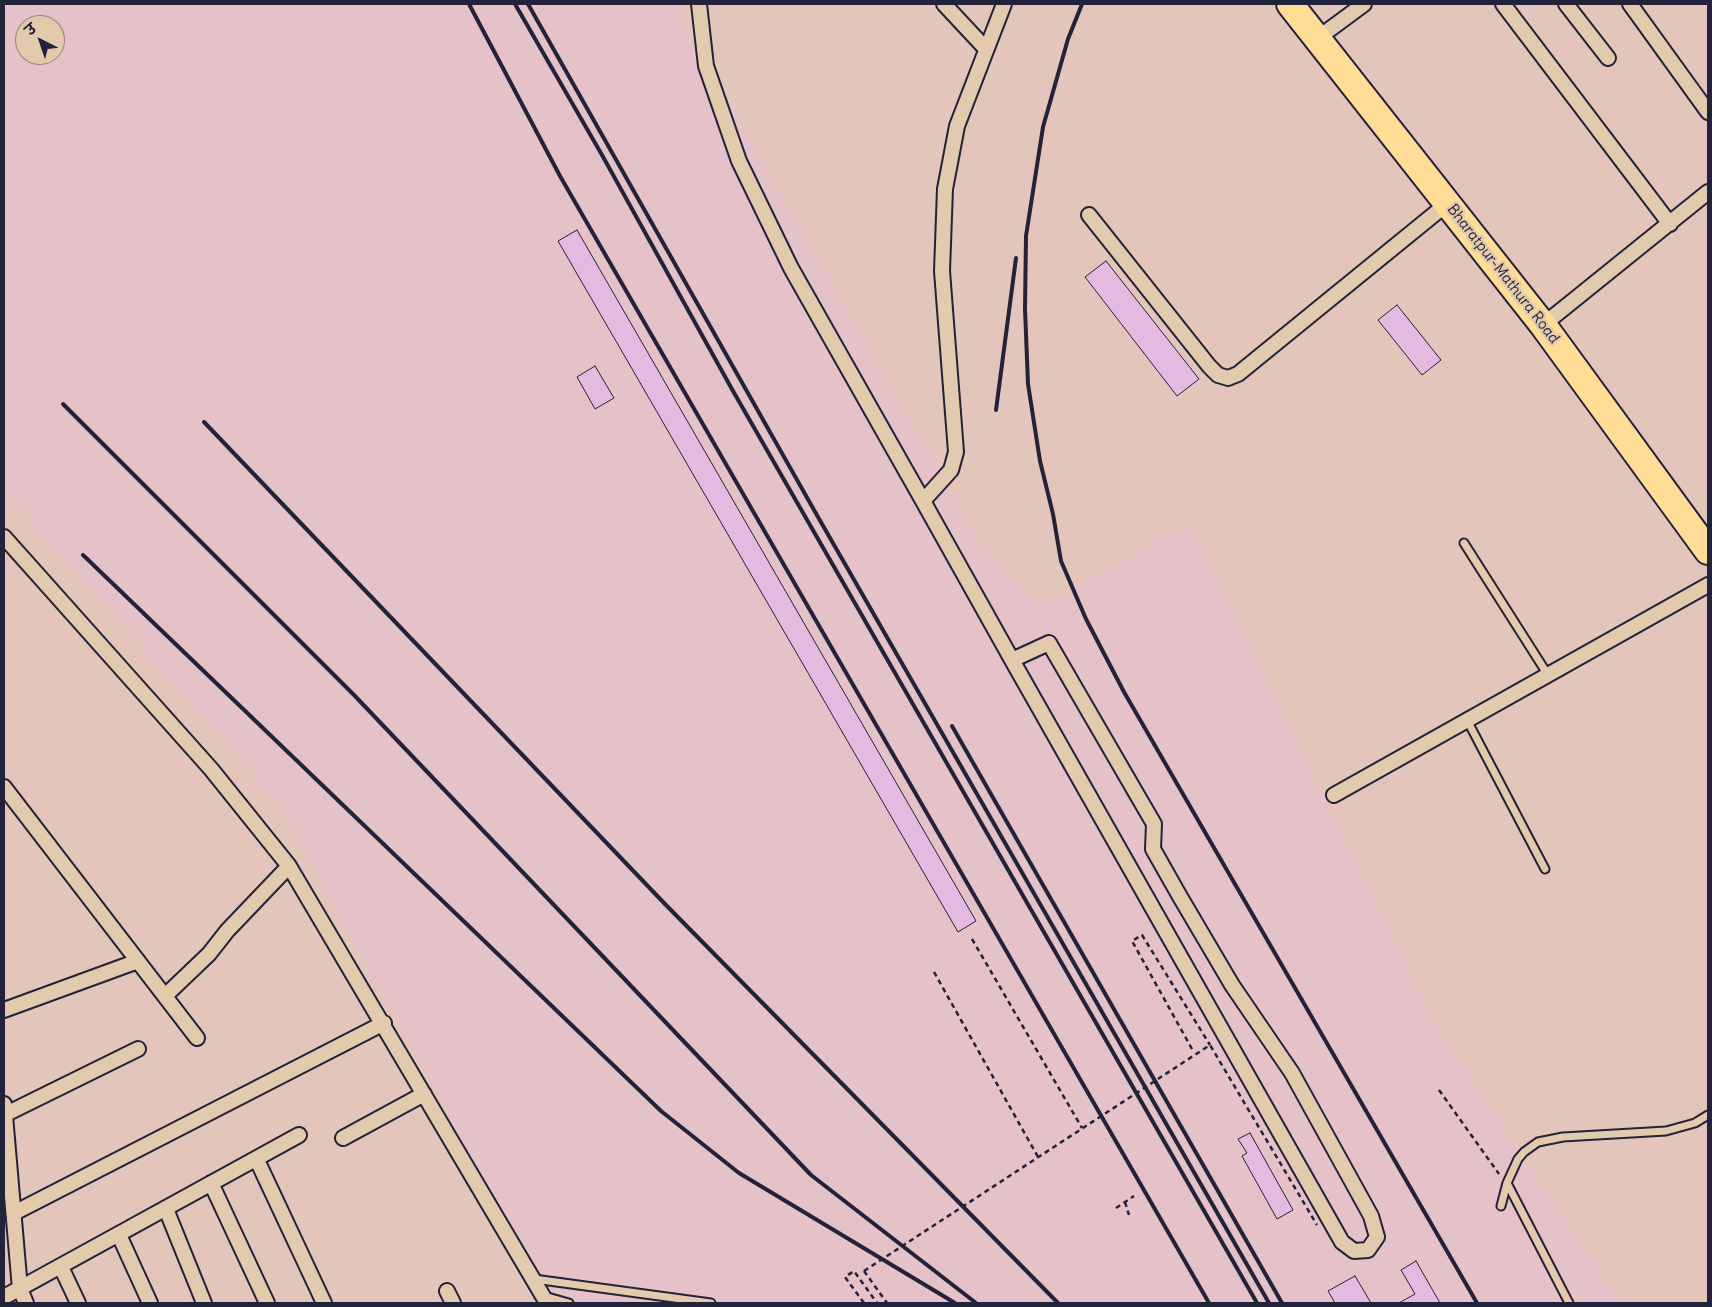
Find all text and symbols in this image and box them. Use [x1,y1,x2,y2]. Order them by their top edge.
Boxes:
north arrow [15,15,65,65]
text: उ [21,20,40,39]
street label: Bharatpur-Mathura Road [1443,201,1563,347]

